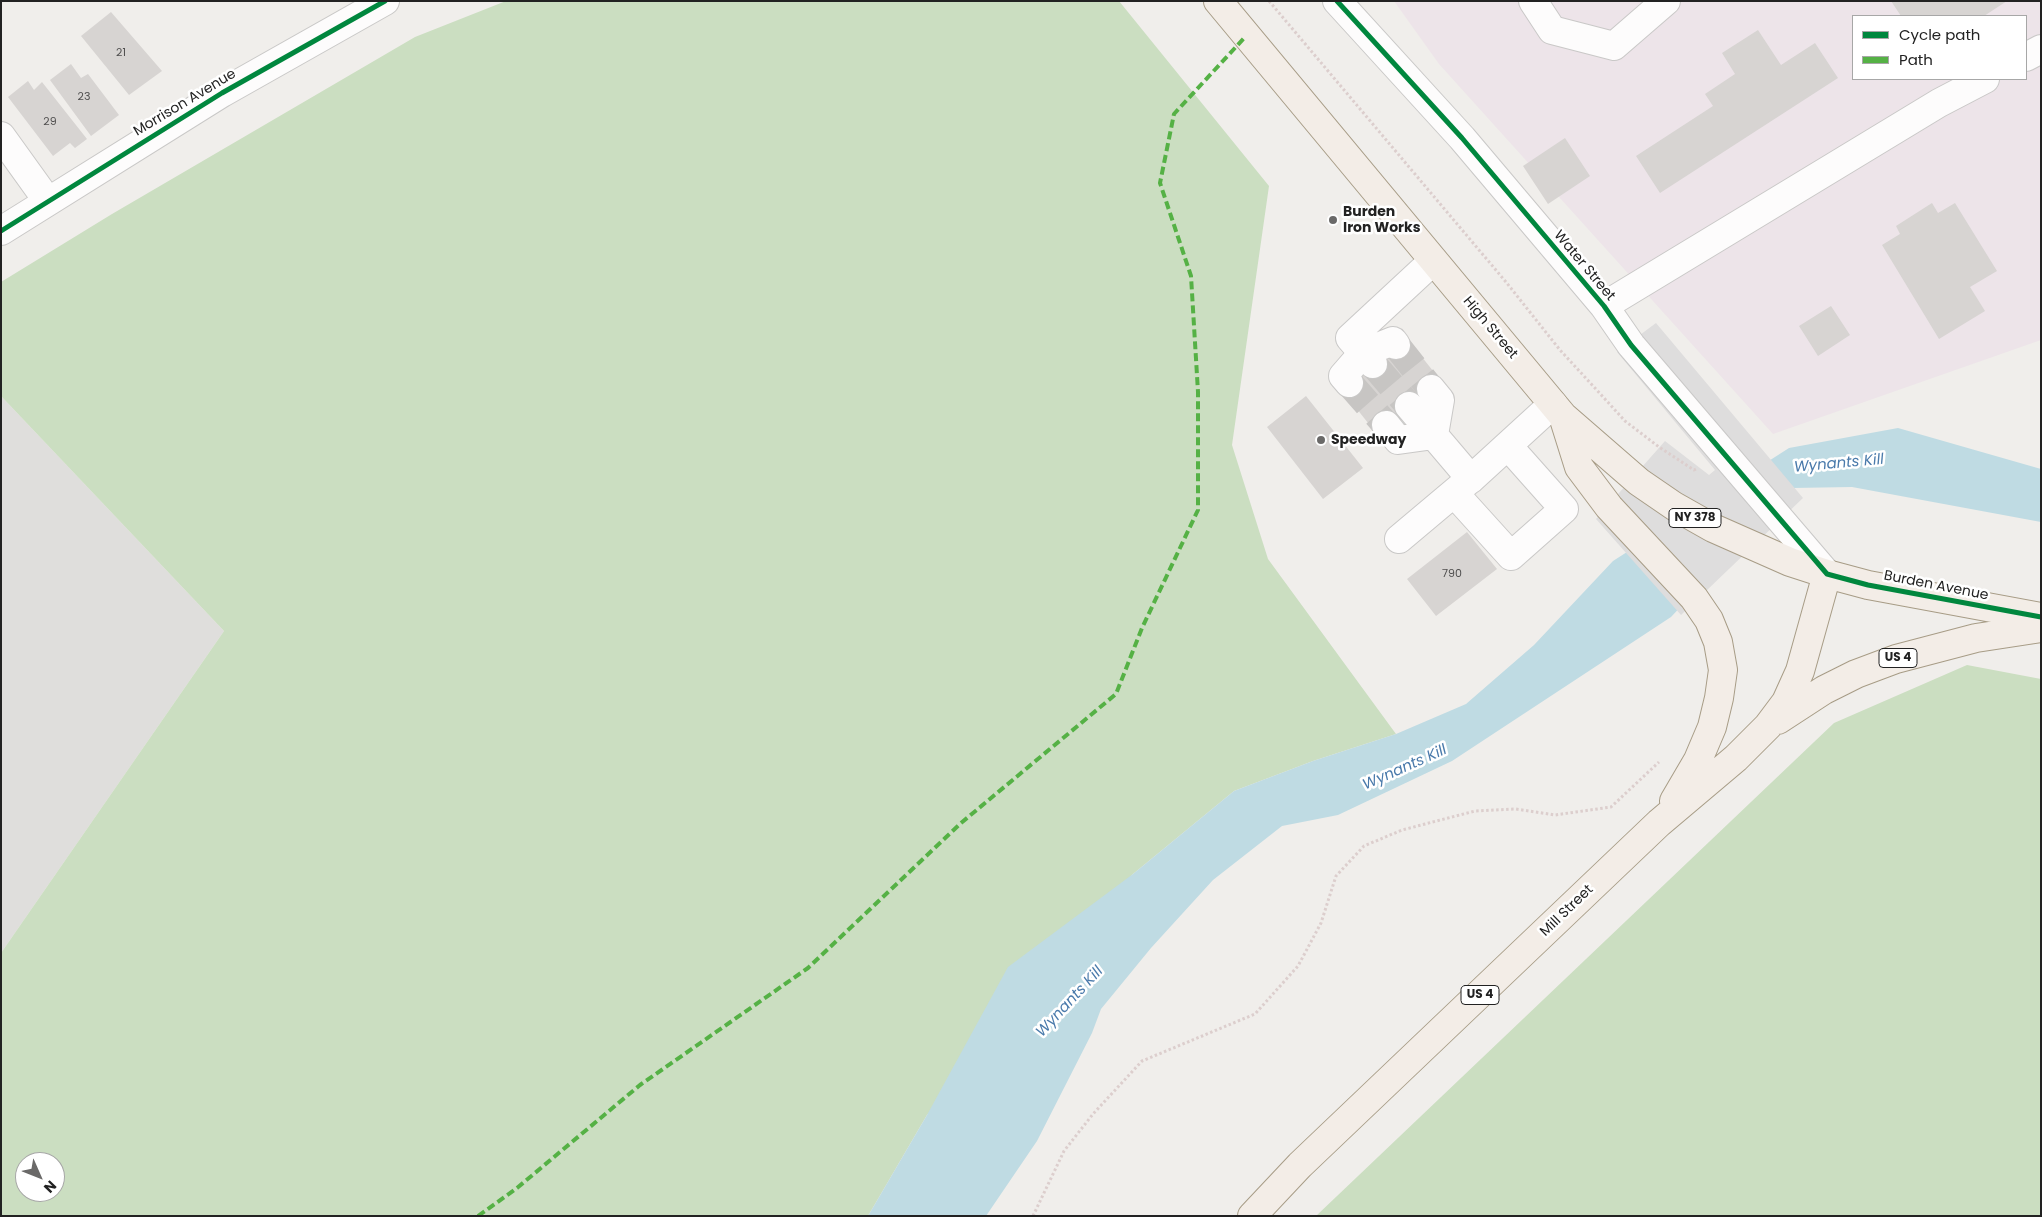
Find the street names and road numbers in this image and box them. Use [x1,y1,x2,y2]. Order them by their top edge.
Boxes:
street label: Morrison Avenue [131,66,239,140]
street label: Water Street [1550,227,1618,305]
street label: High Street [1459,293,1521,363]
road number: NY 378 [1669,508,1721,528]
street label: Burden Avenue [1882,568,1990,604]
road number: US 4 [1879,648,1917,668]
street label: Mill Street [1537,882,1597,940]
road number: US 4 [1461,986,1499,1004]

